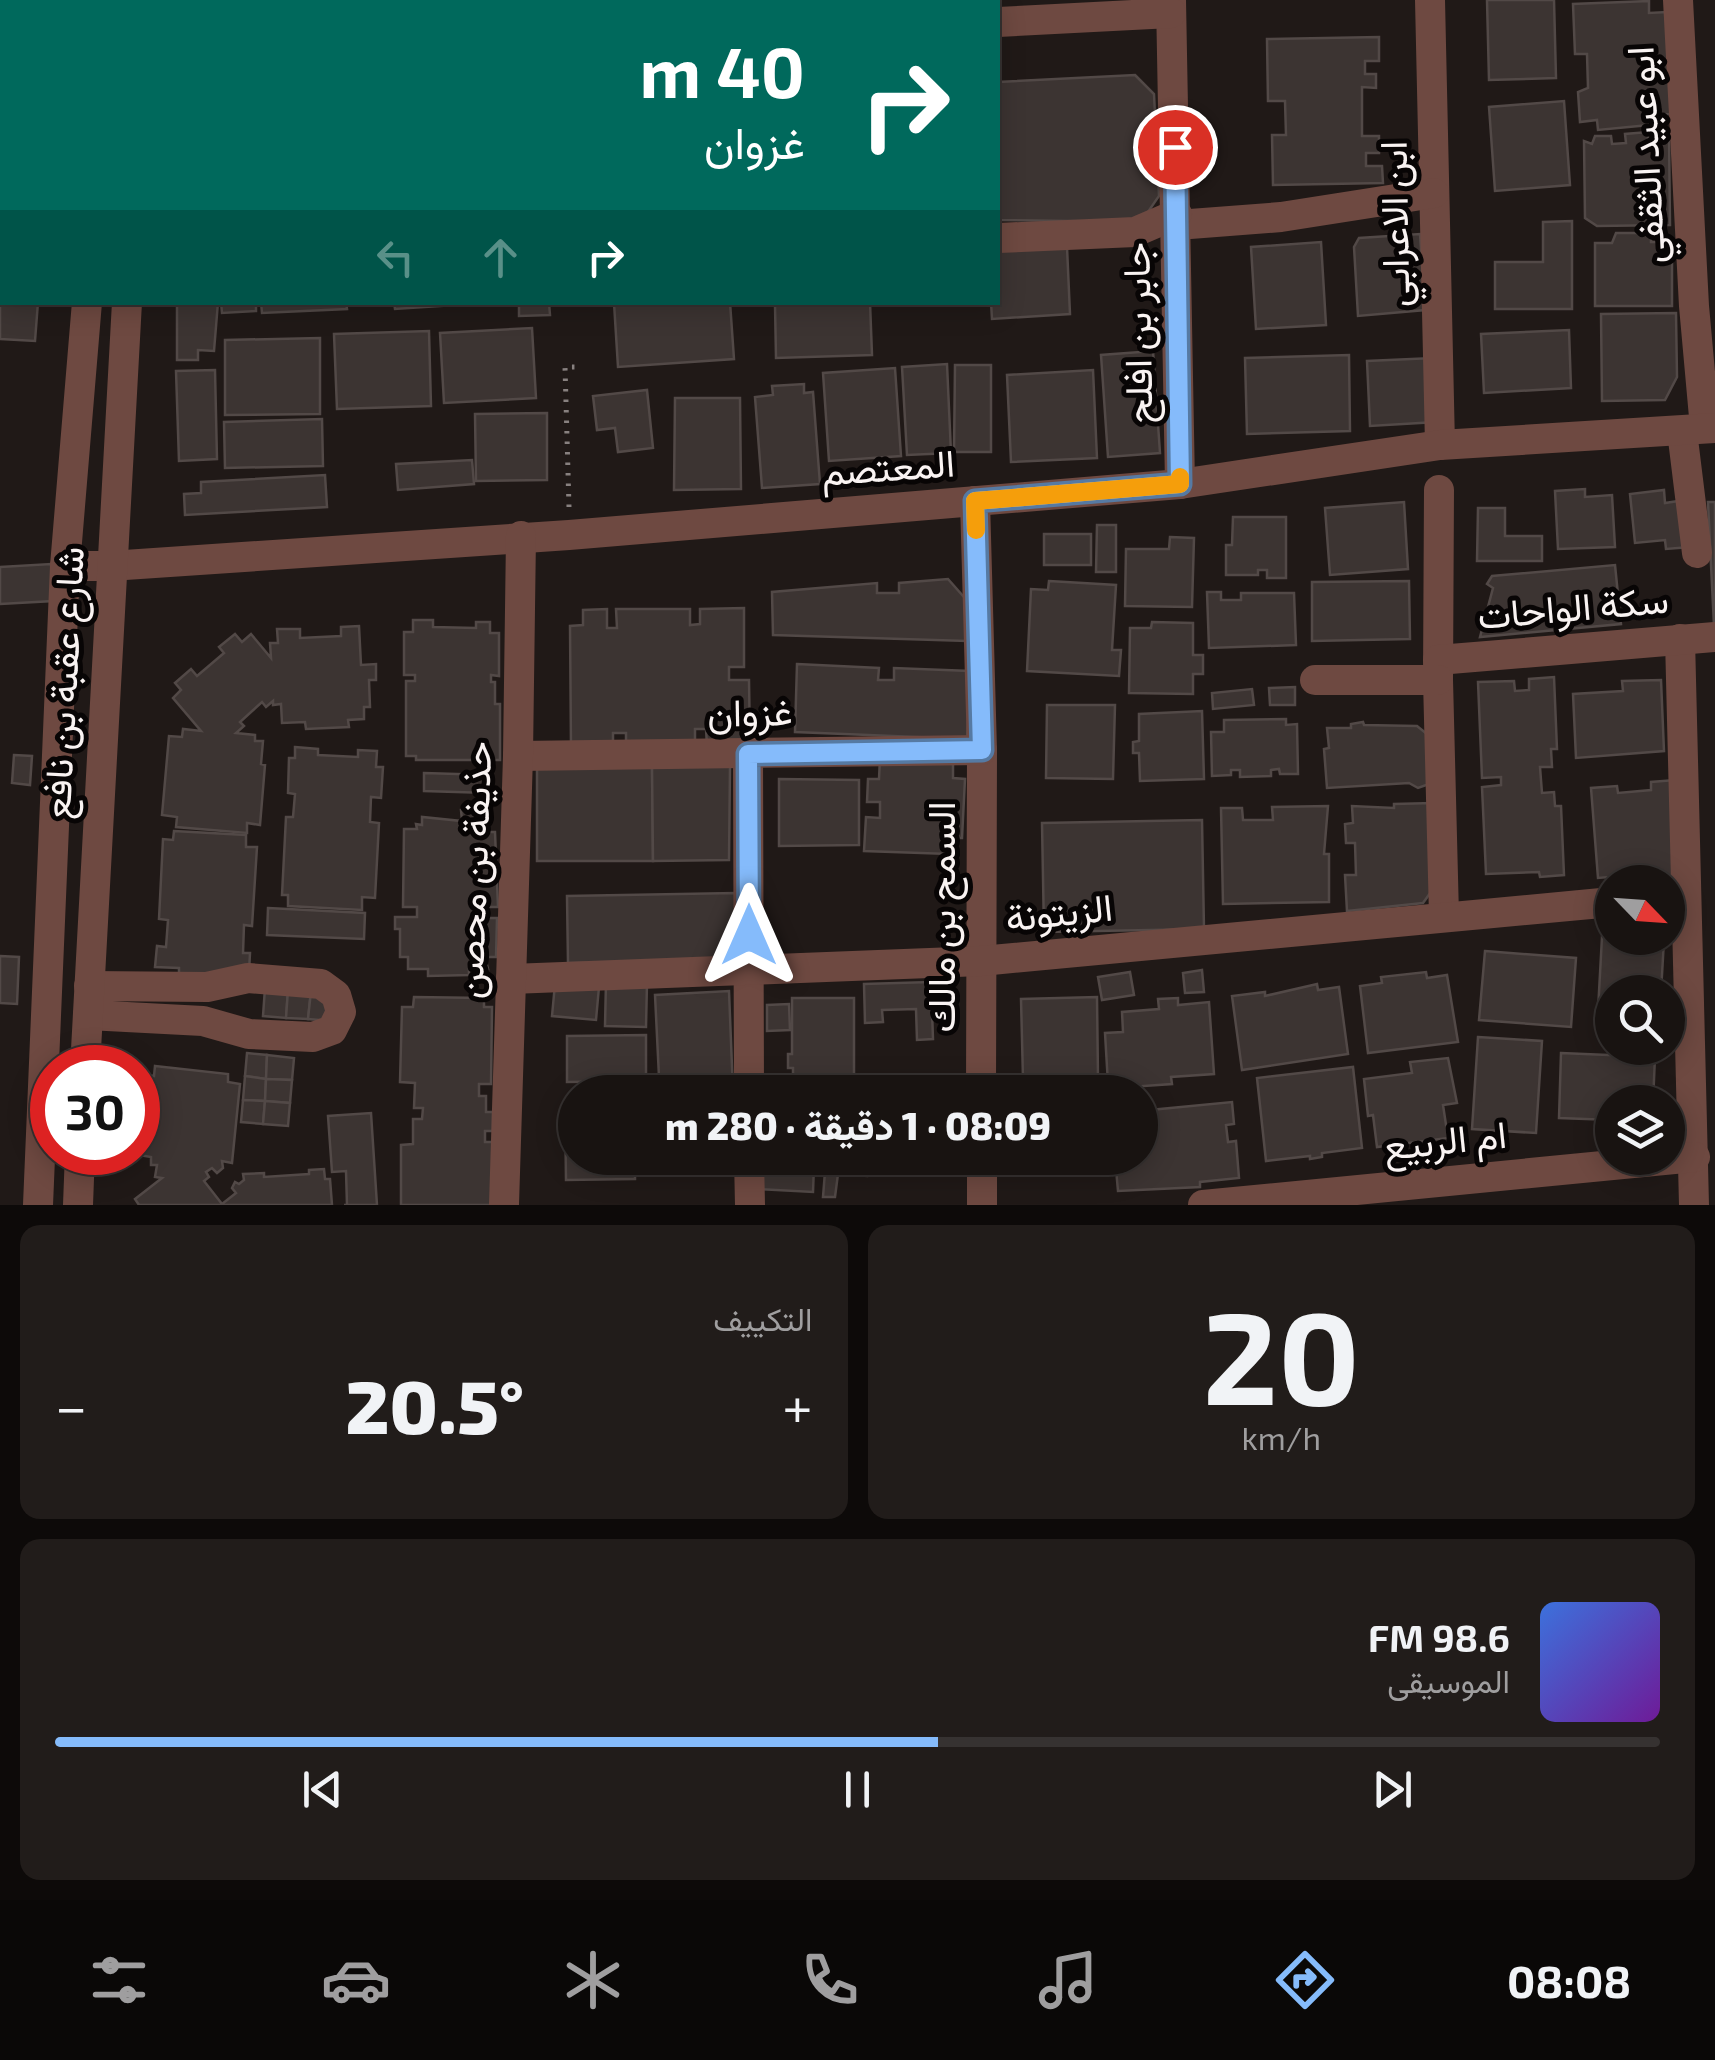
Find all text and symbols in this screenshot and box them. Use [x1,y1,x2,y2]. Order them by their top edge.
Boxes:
text: 40 m [639,28,805,112]
icon: right [840,40,970,170]
street label: ابو عبيد الثقفي [1615,45,1683,265]
pin [1133,105,1218,190]
text: غزوان [704,114,805,168]
icon: arrive [1148,120,1203,175]
street label: ابن الاعرابي [1369,140,1427,308]
icon: left [368,230,423,285]
icon: ahead [473,230,528,285]
icon: right [578,230,633,285]
street label: جابر بن افلح [1111,242,1166,424]
street label: المعتصم [820,438,956,498]
street label: شارع عقبة بن نافع [32,545,97,821]
street label: سكة الواحات [1475,575,1670,639]
street label: غزوان [707,687,793,737]
street label: حذيفة بن محصن [445,740,501,1000]
street label: السمح بن مالك [917,801,968,1033]
north arrow [1595,865,1685,955]
map controls [1595,865,1685,1175]
position arrow [697,883,801,987]
street label: الزيتونة [1003,883,1115,941]
button: search [1595,975,1685,1065]
speed limit sign: 30 [30,1045,160,1175]
button: layers [1595,1085,1685,1175]
text: 08:09 · 1 دقيقة · 280 m [665,1102,1051,1148]
street label: ام الربيع [1381,1110,1509,1173]
text: 20 [1202,1275,1360,1431]
text: التكييف [713,1299,813,1337]
text: 20.5° [345,1359,524,1449]
text: − [55,1372,87,1438]
text: + [782,1372,813,1438]
text: km/h [1242,1418,1321,1456]
text: 98.6 FM [1368,1614,1510,1660]
text: الموسيقى [1387,1661,1510,1699]
icon: previous [295,1762,350,1817]
icon: pause [830,1762,885,1817]
icon: next [1365,1762,1420,1817]
icon: filters [84,1945,154,2015]
icon: car [321,1945,391,2015]
icon: climate [558,1945,628,2015]
icon: phone [795,1945,865,2015]
icon: music [1033,1945,1103,2015]
icon: directions [1270,1945,1340,2015]
text: 08:08 [1507,1953,1631,2007]

